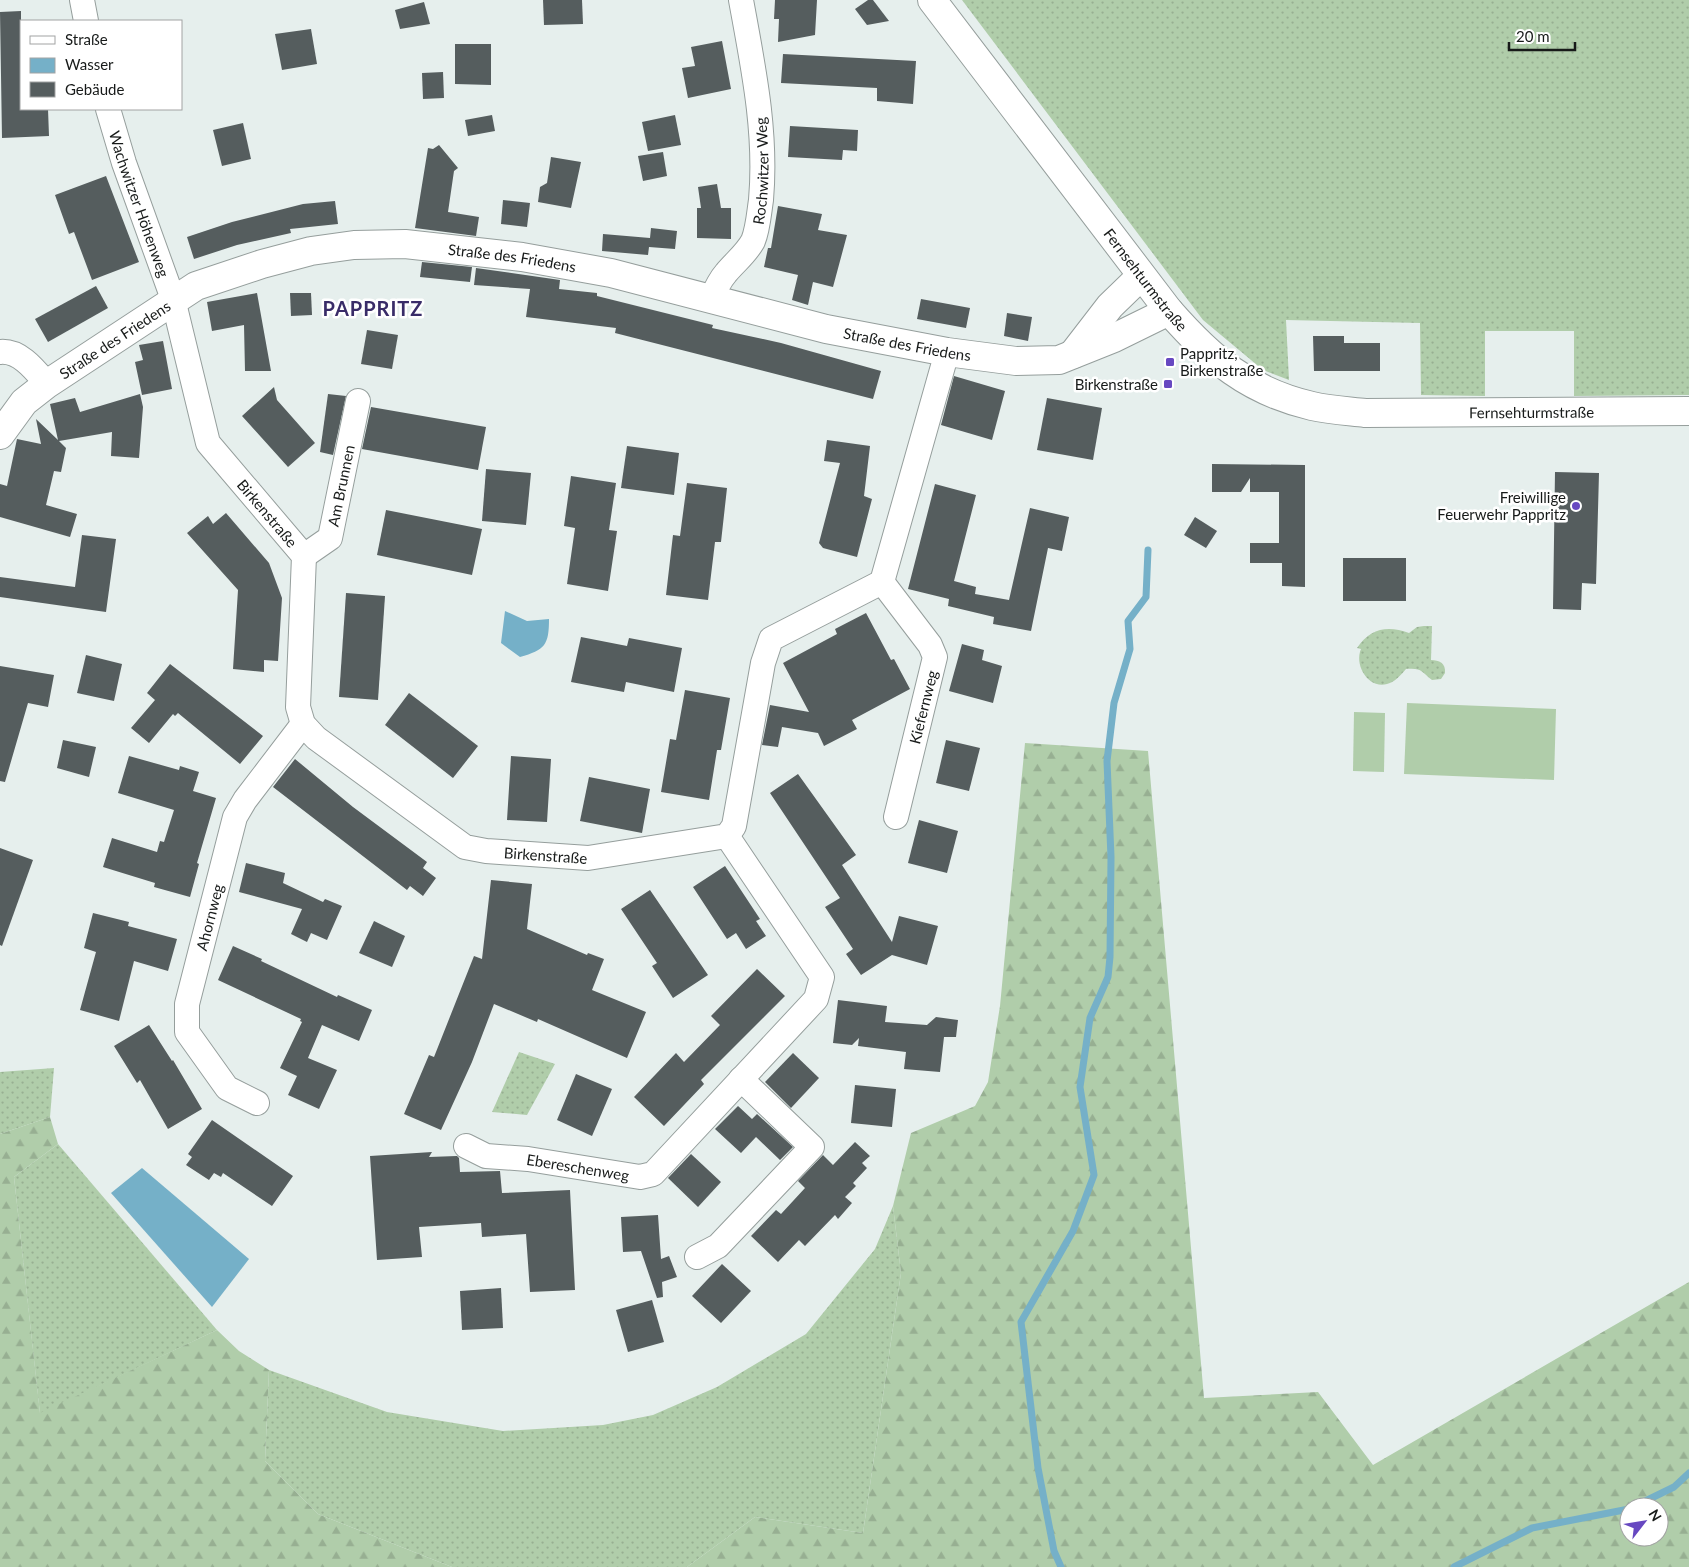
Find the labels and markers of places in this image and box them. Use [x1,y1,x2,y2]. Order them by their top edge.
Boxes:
place label: Pappritz, Birkenstraße [1180,344,1263,379]
marker: Pappritz, Birkenstraße [1164,356,1176,368]
place label: Birkenstraße [1075,375,1158,393]
marker: Birkenstraße [1162,378,1174,390]
place label: Freiwillige Feuerwehr Pappritz [1437,488,1566,523]
marker: Freiwillige Feuerwehr Pappritz [1570,500,1582,512]

